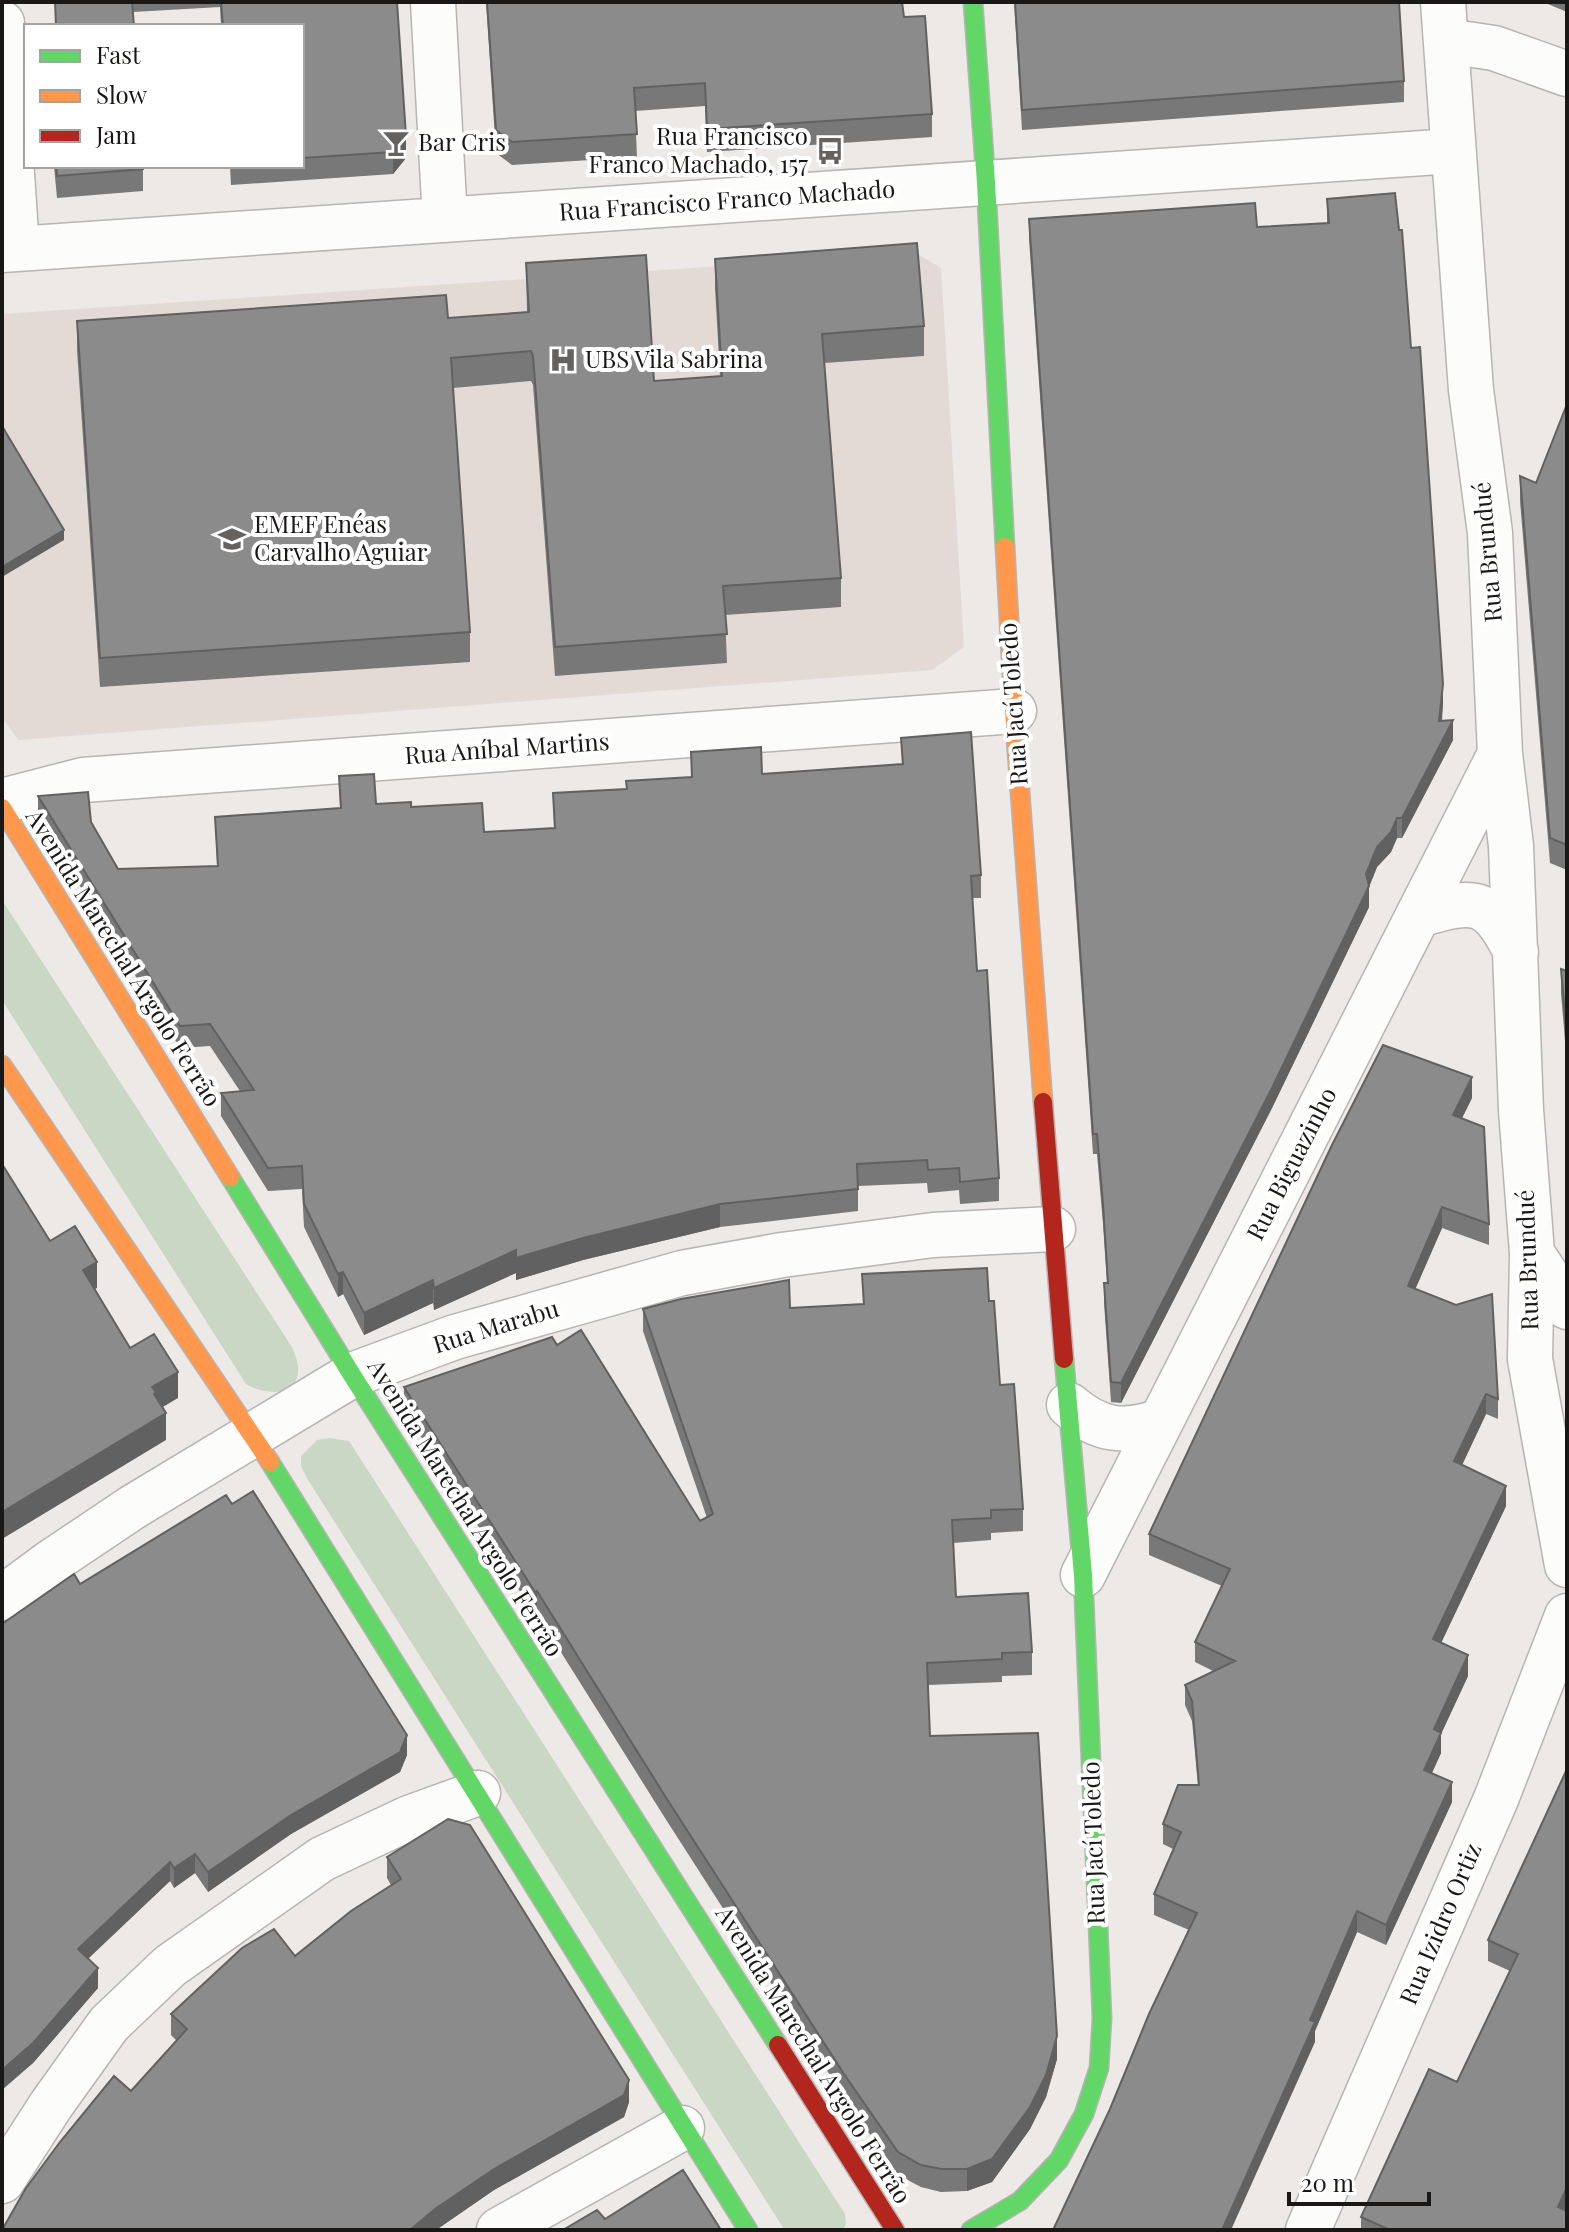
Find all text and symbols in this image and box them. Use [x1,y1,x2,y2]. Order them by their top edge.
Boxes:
legend [24,24,304,168]
text: Fast [96,38,141,70]
text: Slow [96,78,148,110]
text: Jam [95,118,137,150]
place label: Rua Francisco Franco Machado, 157 [588,119,808,179]
place label: Bar Cris [418,125,506,157]
bar icon: Bar Cris [381,128,411,158]
bus stop icon: Rua Francisco Franco Machado, 157 [815,136,845,166]
street label: Rua Francisco Franco Machado [558,171,896,227]
place label: UBS Vila Sabrina [585,342,763,374]
hospital icon: UBS Vila Sabrina [548,345,578,375]
street label: Rua Brundué [1464,481,1508,624]
place label: EMEF Enéas Carvalho Aguiar [254,507,428,567]
school or university icon: EMEF Enéas Carvalho Aguiar [217,524,247,554]
street label: Rua Jací Toledo [990,622,1034,787]
street label: Rua Aníbal Martins [403,724,610,770]
street label: Avenida Marechal Argolo Ferrão [19,801,230,1112]
street label: Rua Biguazinho [1238,1081,1343,1245]
street label: Rua Brundué [1508,1189,1544,1331]
street label: Rua Marabu [429,1291,562,1359]
street label: Avenida Marechal Argolo Ferrão [361,1351,572,1662]
street label: Rua Jací Toledo [1073,1761,1111,1925]
street label: Rua Izidro Ortiz [1391,1838,1488,2009]
street label: Avenida Marechal Argolo Ferrão [709,1898,920,2209]
scale bar [1289,2156,1429,2206]
text: 20 m [1301,2166,1354,2198]

